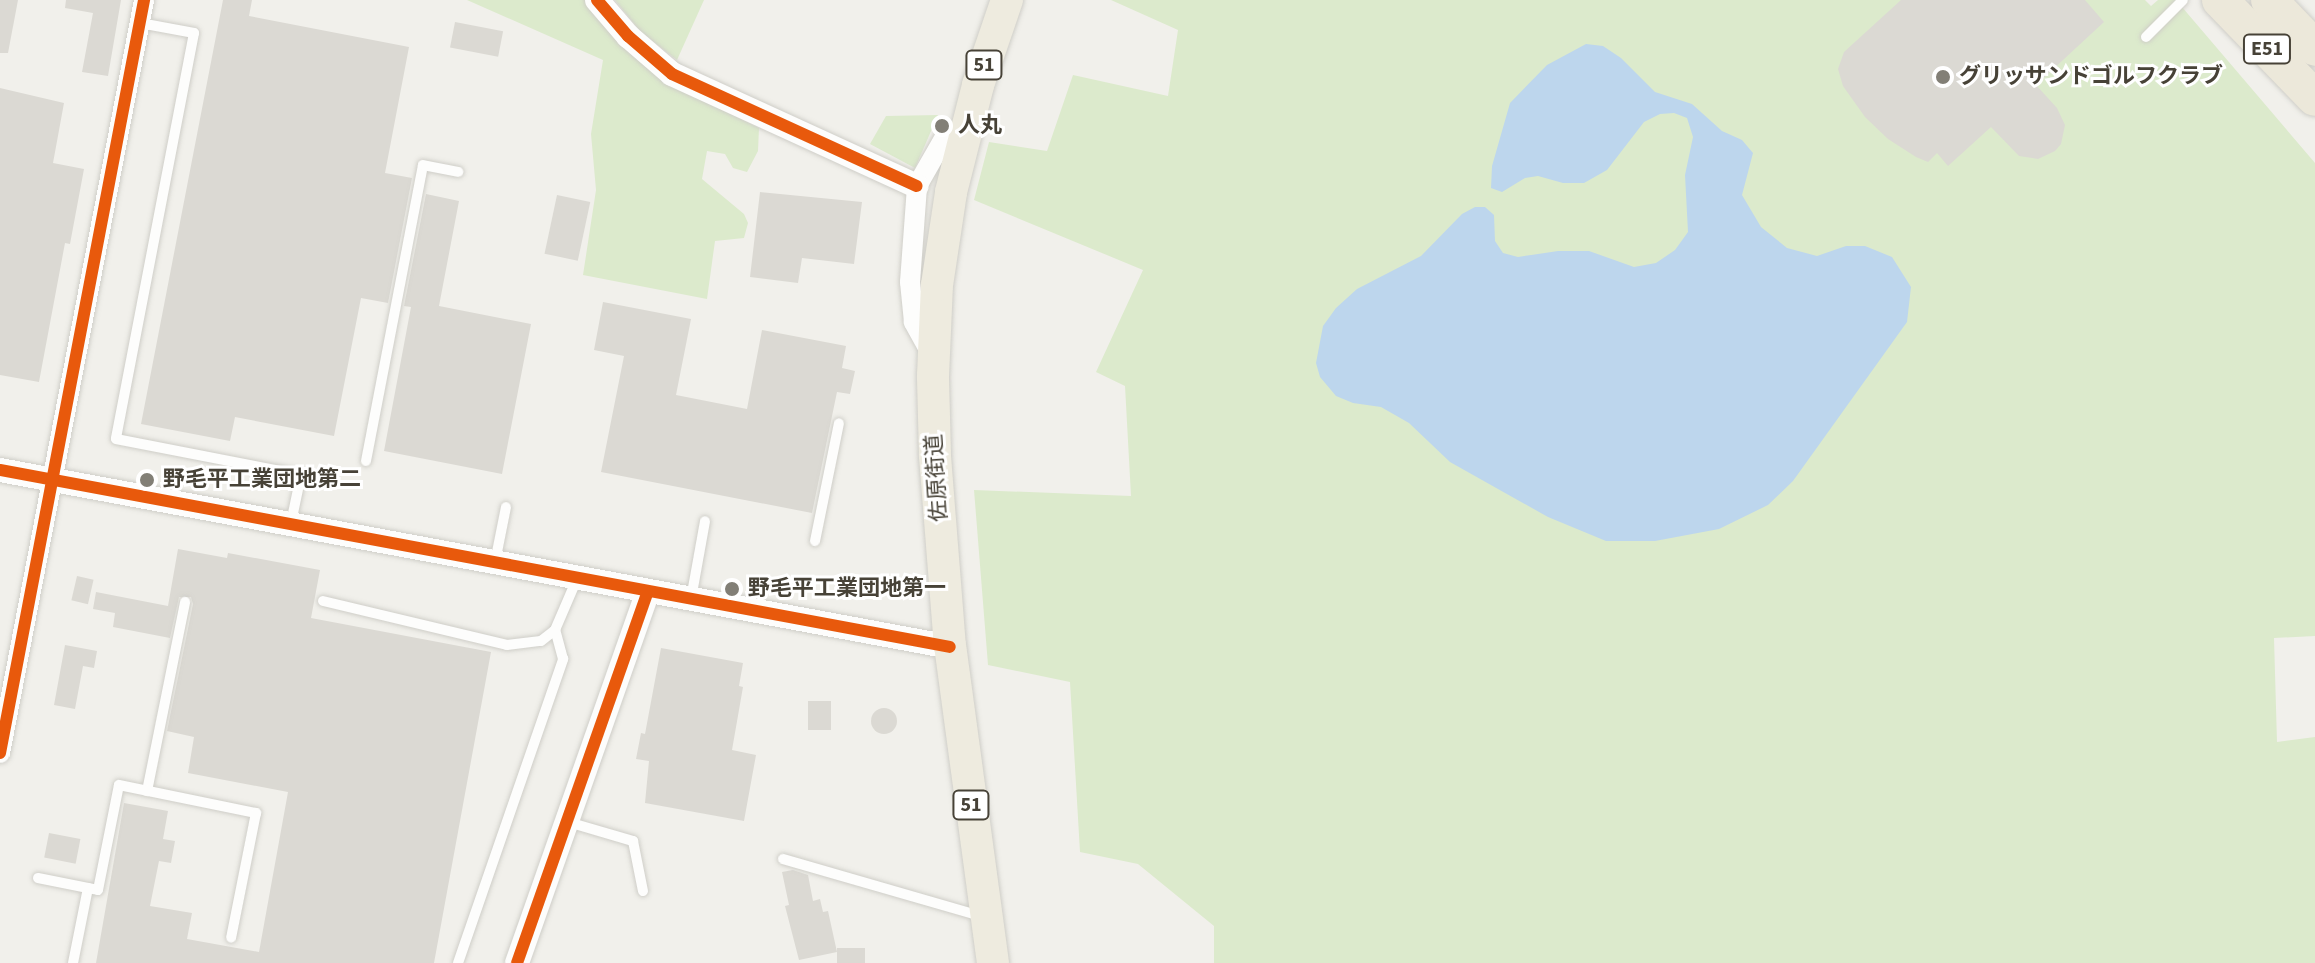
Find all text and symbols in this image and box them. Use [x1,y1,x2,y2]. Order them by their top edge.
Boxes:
road number: E51 [2241,33,2293,65]
road number: 51 [964,49,1004,81]
place label: グリッサンドゴルフクラブ [1959,64,2223,90]
marker: グリッサンドゴルフクラブ [1934,68,1952,86]
place label: 人丸 [958,113,1002,139]
marker: 人丸 [933,117,951,135]
street label: 佐原街道 [921,433,953,523]
place label: 野毛平工業団地第二 [163,467,361,493]
marker: 野毛平工業団地第二 [138,471,156,489]
place label: 野毛平工業団地第一 [748,576,946,602]
marker: 野毛平工業団地第一 [723,580,741,598]
road number: 51 [951,789,991,821]

